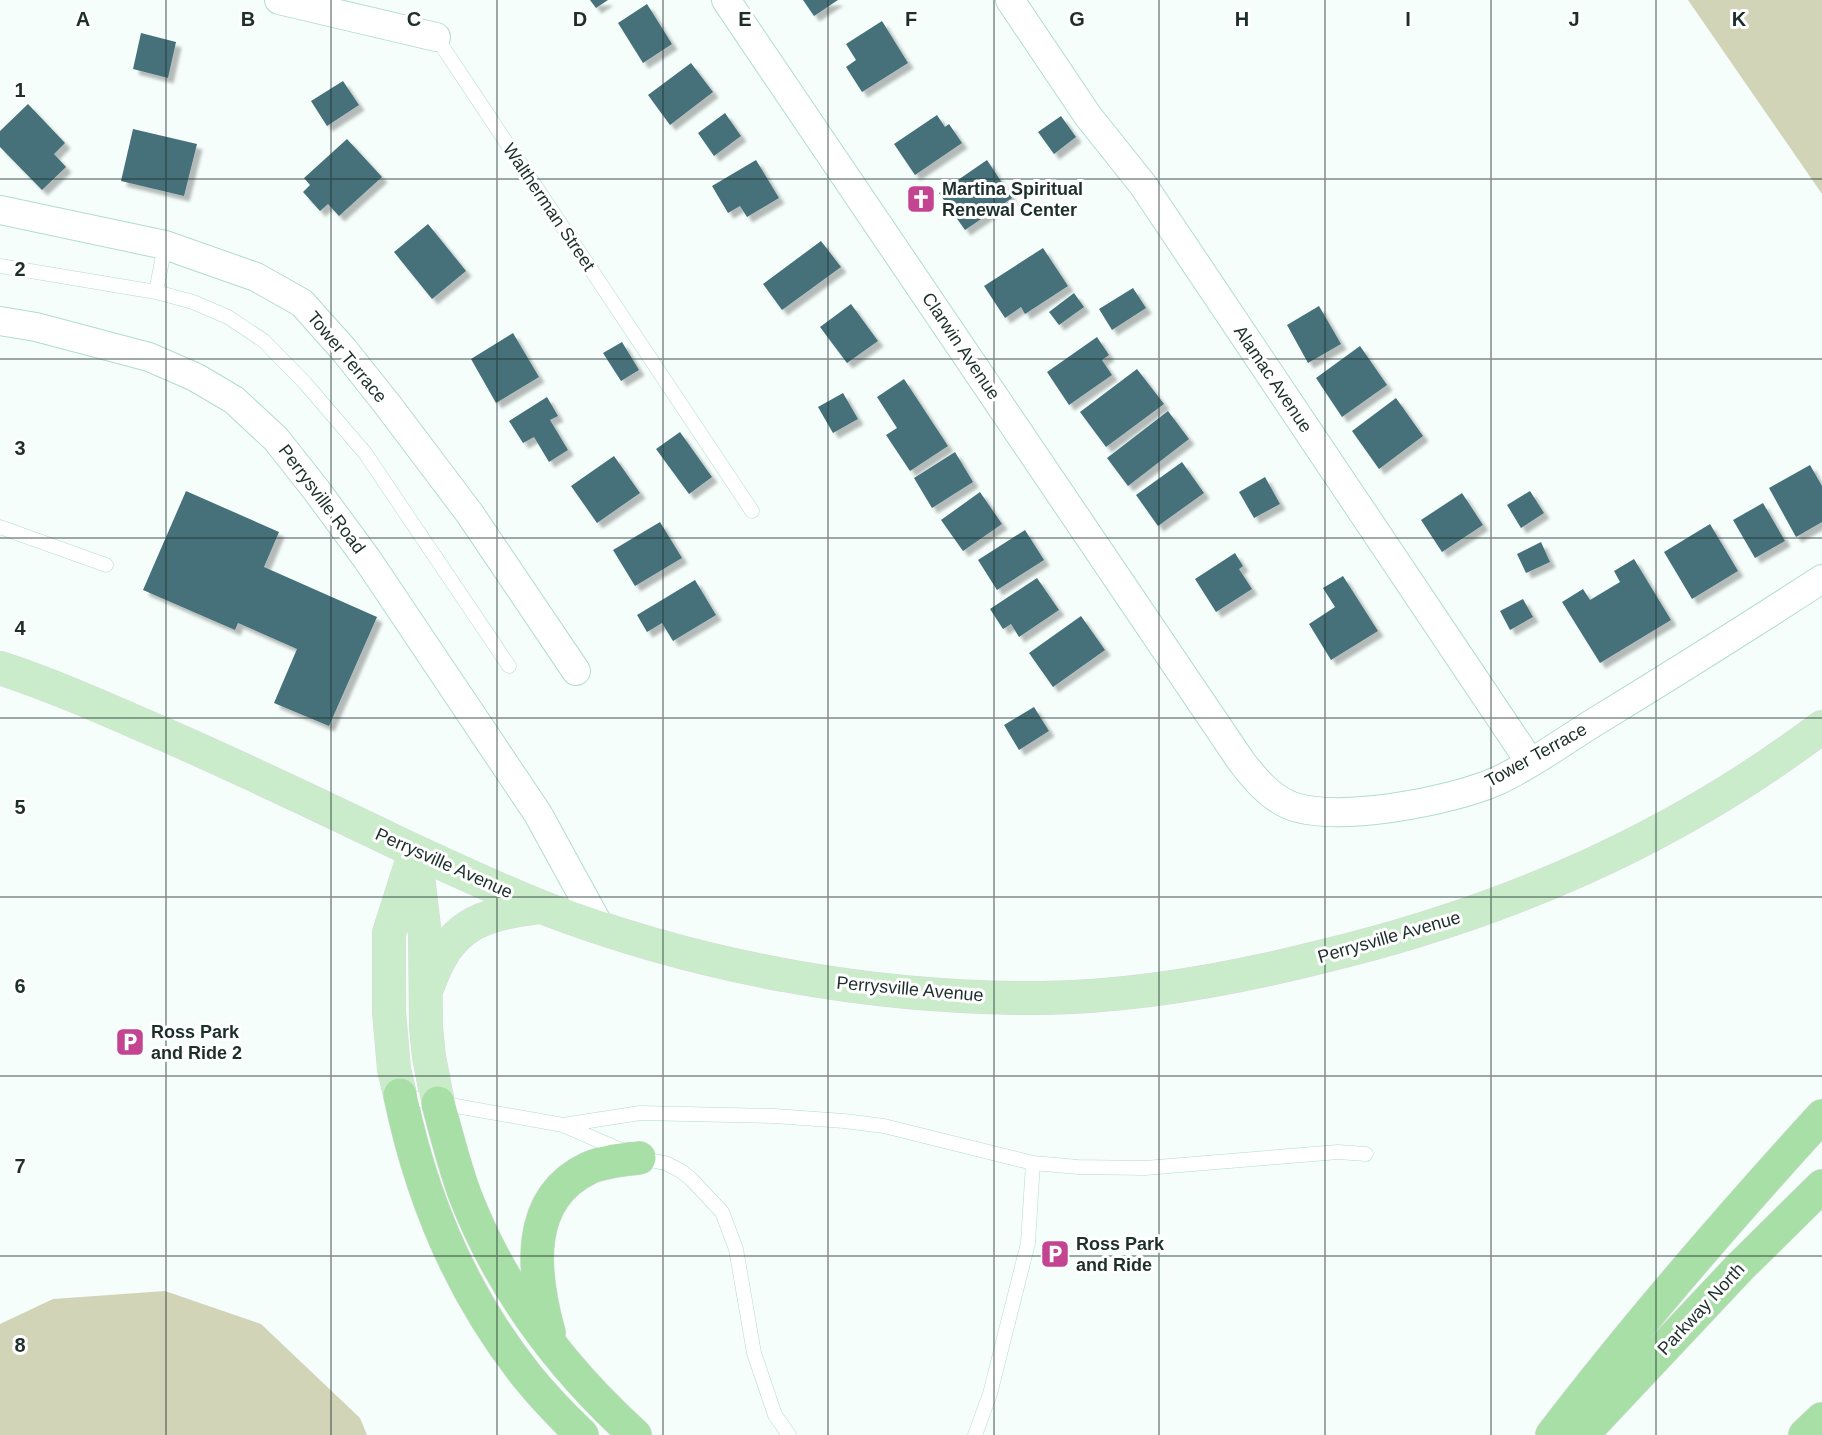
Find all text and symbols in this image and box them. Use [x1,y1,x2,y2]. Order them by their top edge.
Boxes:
text: A [76,8,90,30]
text: B [241,8,255,30]
text: C [407,8,421,30]
text: D [573,8,587,30]
text: E [738,8,752,30]
text: F [905,8,917,30]
text: G [1069,8,1085,30]
text: H [1235,8,1249,30]
text: I [1405,8,1411,30]
text: J [1568,8,1580,30]
text: K [1732,8,1747,30]
text: 1 [14,79,26,101]
street label: Waltherman Street [499,139,599,275]
place label: Martina Spiritual Renewal Center [942,179,1083,220]
church icon: Martina Spiritual Renewal Center [905,183,937,215]
text: 2 [14,258,26,280]
street label: Clarwin Avenue [918,289,1004,403]
street label: Tower Terrace [303,307,391,407]
street label: Alamac Avenue [1230,322,1316,436]
text: 3 [14,437,26,459]
street label: Perrysville Road [275,441,369,557]
text: 4 [14,617,26,639]
street label: Tower Terrace [1482,719,1590,791]
text: 5 [14,796,26,818]
street label: Perrysville Avenue [372,824,516,902]
street label: Perrysville Avenue [1315,907,1463,967]
street label: Perrysville Avenue [836,973,984,1005]
text: 6 [14,975,26,997]
place label: Ross Park and Ride 2 [151,1022,242,1063]
parking icon: Ross Park and Ride 2 [114,1026,146,1058]
text: 7 [14,1155,26,1177]
place label: Ross Park and Ride [1076,1234,1165,1275]
parking icon: Ross Park and Ride [1039,1238,1071,1270]
street label: Parkway North [1653,1259,1749,1359]
text: 8 [14,1334,26,1356]

